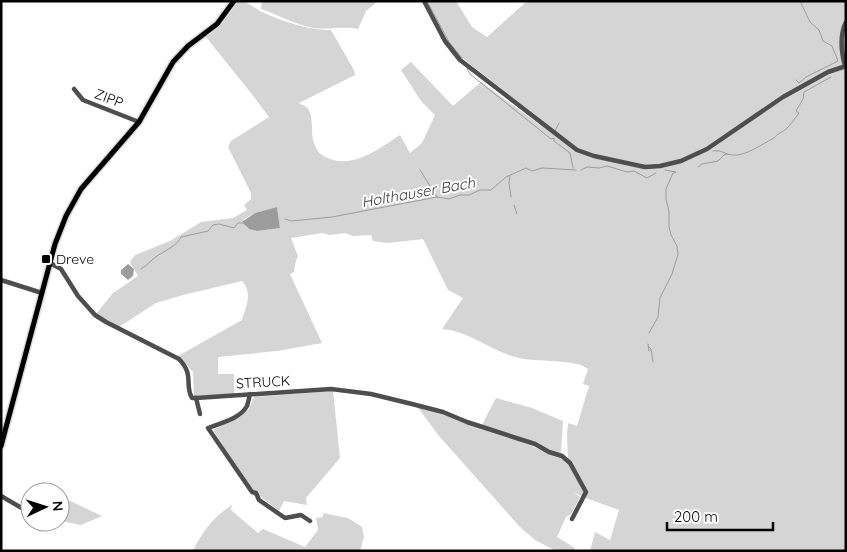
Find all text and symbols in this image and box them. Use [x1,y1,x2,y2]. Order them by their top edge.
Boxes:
street label: ZIPP [92,84,126,112]
water label: Holthauser Bach [360,173,477,211]
place label: Dreve [56,250,94,268]
marker: Dreve [40,253,52,265]
street label: STRUCK [235,372,291,392]
north arrow [20,482,70,532]
text: N [49,500,67,512]
scale bar [667,500,773,532]
text: 200 m [674,507,718,526]

